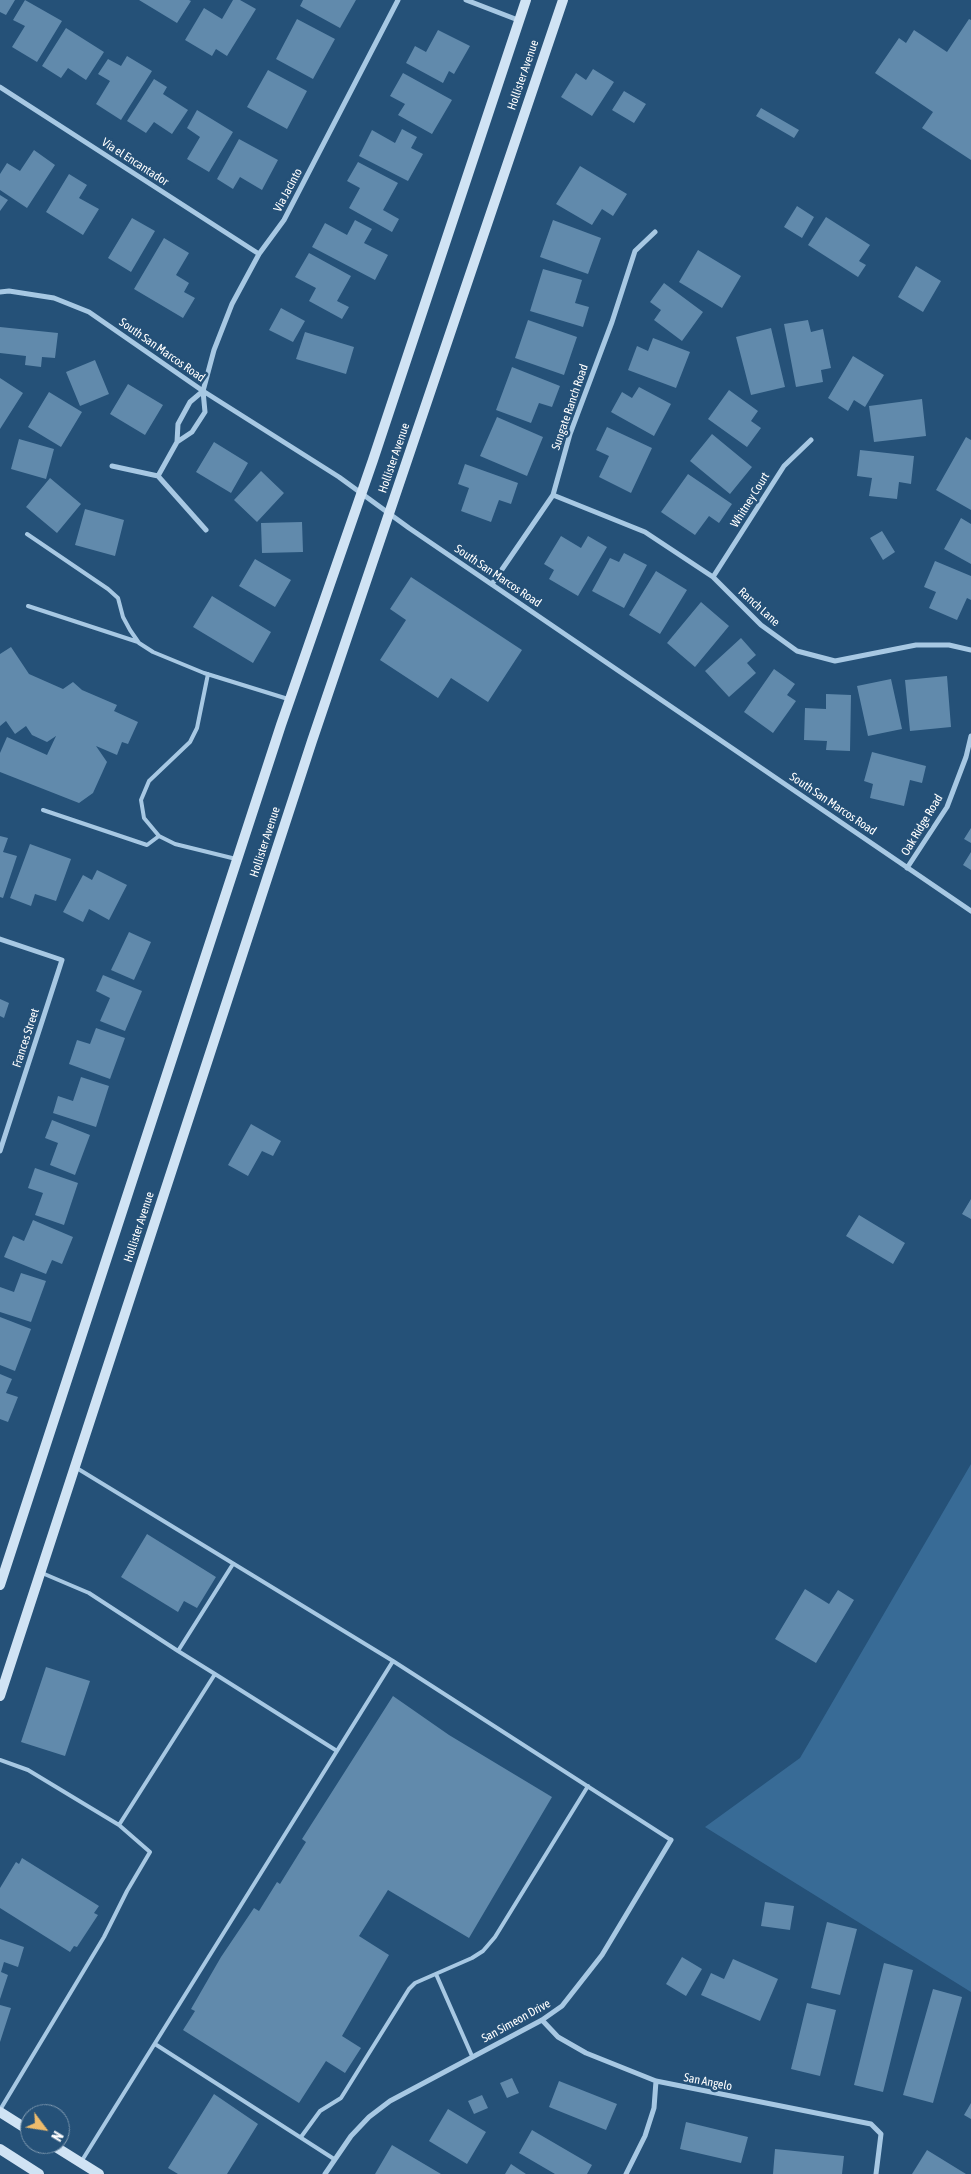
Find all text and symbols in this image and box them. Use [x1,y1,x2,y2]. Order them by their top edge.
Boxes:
street label: Hollister Avenue [504,38,542,112]
street label: Via el Encantador [99,135,171,189]
street label: Via Jacinto [271,166,305,214]
street label: South San Marcos Road [116,315,208,385]
street label: Sungate Ranch Road [549,362,591,452]
street label: Hollister Avenue [375,421,413,495]
street label: Whitney Court [727,470,773,530]
street label: South San Marcos Road [452,542,544,610]
street label: Ranch Lane [735,585,783,629]
street label: South San Marcos Road [787,770,879,838]
street label: Oak Ridge Road [898,792,946,858]
street label: Hollister Avenue [247,805,283,879]
street label: Frances Street [10,1007,42,1069]
street label: Hollister Avenue [121,1190,157,1264]
street label: San Simeon Drive [479,1996,553,2046]
street label: San Angelo [683,2070,733,2094]
north arrow [20,2104,70,2154]
text: N [48,2129,66,2144]

